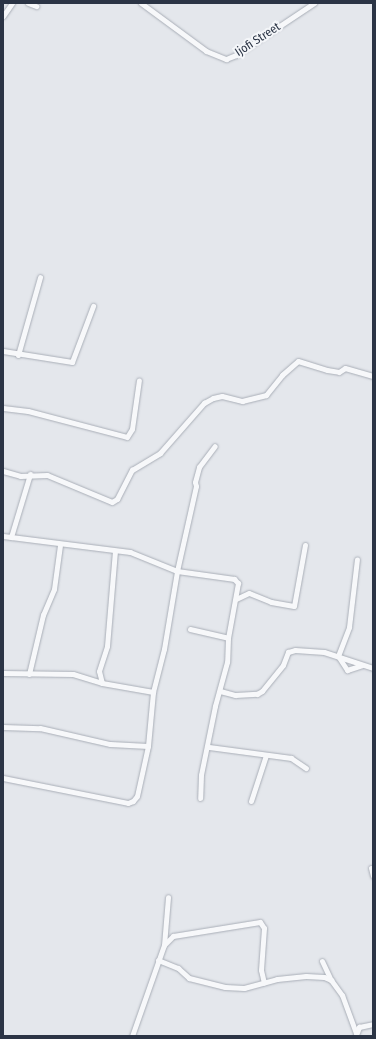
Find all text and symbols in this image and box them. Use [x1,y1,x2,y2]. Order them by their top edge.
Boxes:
street label: Ijofi Street [233,20,283,60]

